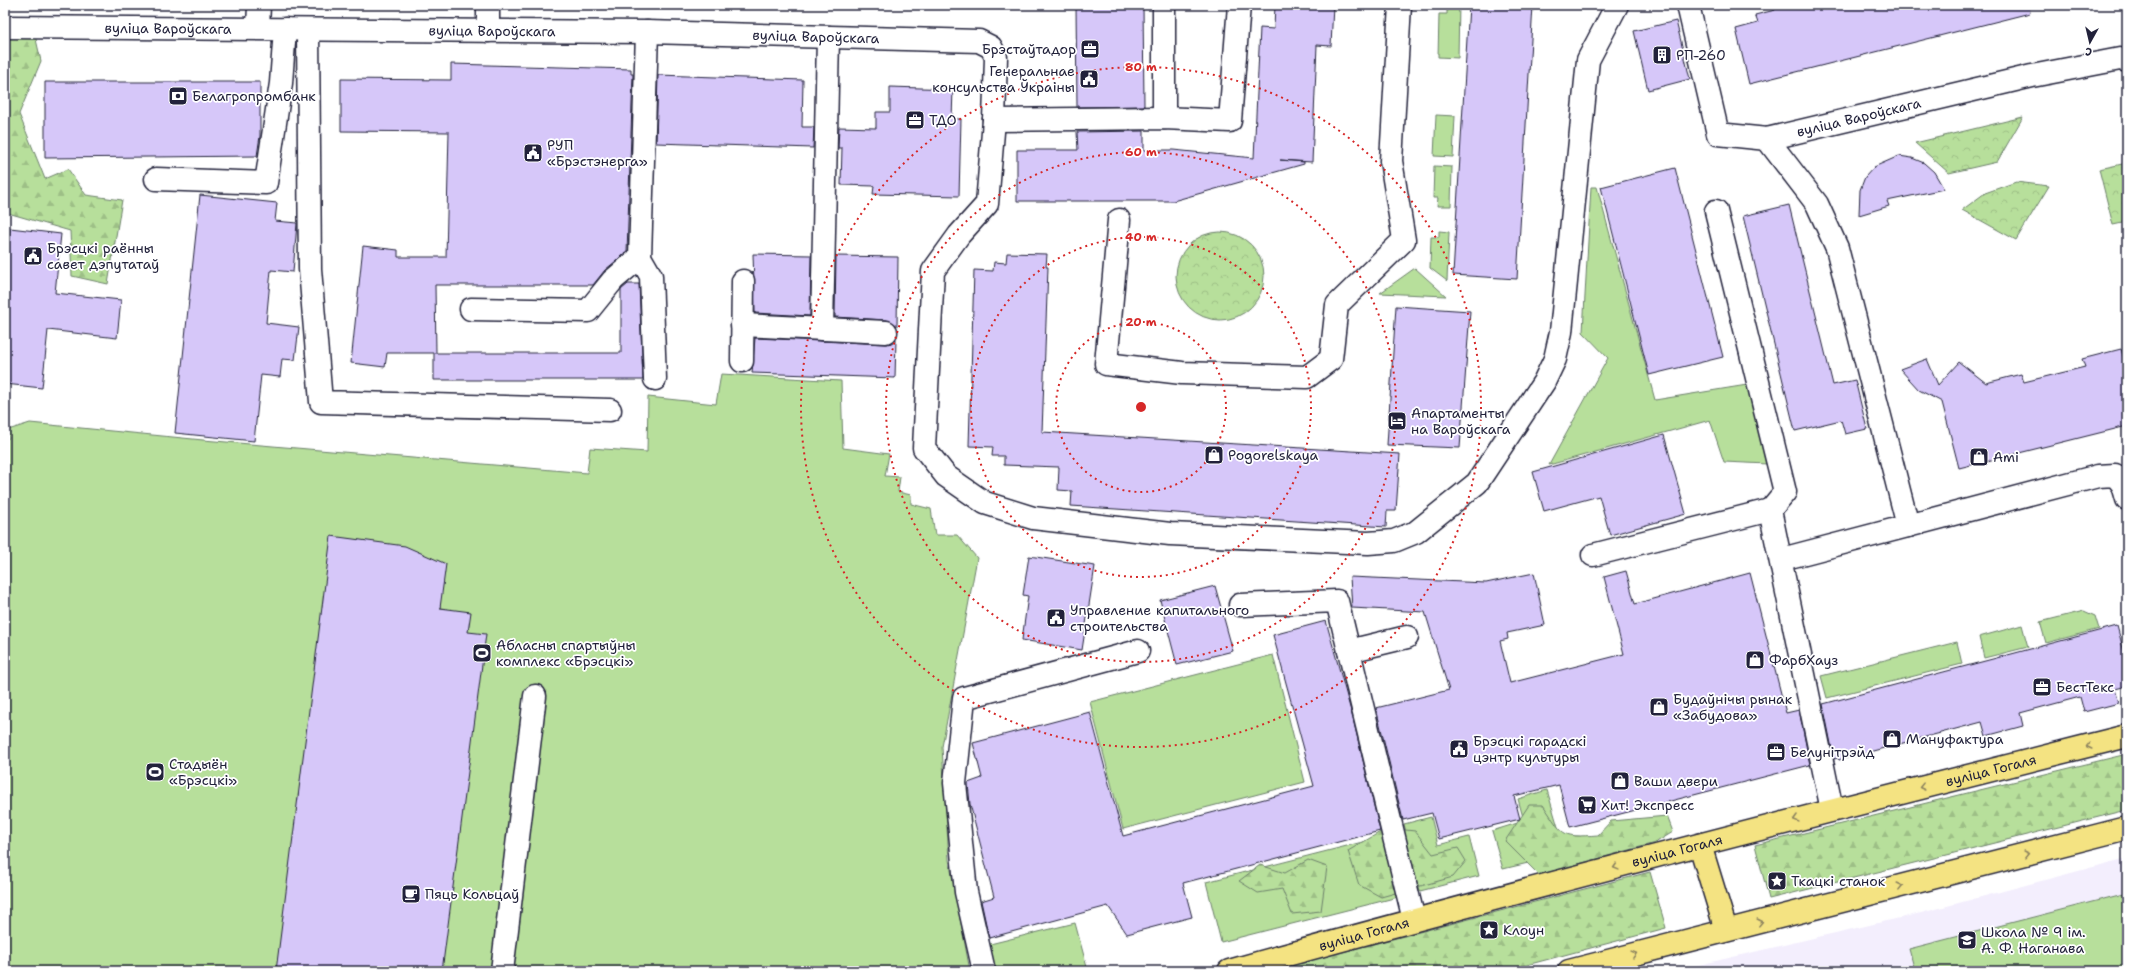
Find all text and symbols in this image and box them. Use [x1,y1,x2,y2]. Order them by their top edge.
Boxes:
street label: вуліца Вароўскага [104,19,232,38]
street label: вуліца Вароўскага [428,21,556,40]
north arrow [2070,22,2110,62]
street label: вуліца Вароўскага [752,26,880,47]
office icon: Брэстаўтадор [1079,38,1101,60]
place label: Брэстаўтадор [982,40,1076,58]
text: С [2084,43,2093,59]
building icon: РП-260 [1651,44,1673,66]
place label: РП-260 [1676,46,1726,64]
text: 80 m [1125,59,1157,75]
place label: Генеральнае консульства Ўкраіны [932,62,1075,96]
public building icon: Генеральнае консульства Ўкраіны [1078,68,1100,90]
bank icon: Белагропромбанк [167,85,189,107]
place label: Белагропромбанк [192,87,316,105]
street label: вуліца Вароўскага [1795,94,1923,141]
office icon: ТДО [904,109,926,131]
place label: ТДО [929,111,957,129]
place label: РУП «Брэстэнерга» [547,136,648,170]
public building icon: РУП «Брэстэнерга» [522,142,544,164]
text: 60 m [1125,144,1157,160]
text: 40 m [1125,229,1157,245]
place label: Брэсцкі раённы савет дэпутатаў [47,239,159,273]
public building icon: Брэсцкі раённы савет дэпутатаў [22,245,44,267]
text: 20 m [1125,314,1157,330]
centre of rings [1134,400,1148,414]
place label: Апартаменты на Вароўскага [1411,404,1511,438]
hotel icon: Апартаменты на Вароўскага [1386,410,1408,432]
shop icon: Pogorelskaya [1203,444,1225,466]
place label: Pogorelskaya [1228,446,1319,464]
shop icon: Ami [1968,446,1990,468]
place label: Ami [1993,448,2019,466]
place label: Управление капитального строительства [1070,601,1249,635]
public building icon: Управление капитального строительства [1045,607,1067,629]
place label: Абласны спартыўны комплекс «Брэсцкі» [496,636,636,670]
sports icon: Абласны спартыўны комплекс «Брэсцкі» [471,642,493,664]
shop icon: ФарбХауз [1744,649,1766,671]
place label: ФарбХауз [1769,651,1838,669]
office icon: БестТекс [2031,676,2053,698]
place label: БестТекс [2056,678,2114,696]
place label: Будаўнічы рынак «Забудова» [1673,690,1793,724]
shop icon: Будаўнічы рынак «Забудова» [1648,696,1670,718]
shop icon: Мануфактура [1881,728,1903,750]
place label: Мануфактура [1906,730,2004,748]
place label: Брэсцкі гарадскі цэнтр культуры [1473,732,1587,766]
public building icon: Брэсцкі гарадскі цэнтр культуры [1448,738,1470,760]
office icon: Белунітрэйд [1765,741,1787,763]
one-way arrow [2086,741,2092,749]
place label: Белунітрэйд [1790,743,1875,761]
street label: вуліца Гогаля [1944,750,2038,790]
place label: Стадыён «Брэсцкі» [169,755,237,789]
sports icon: Стадыён «Брэсцкі» [144,761,166,783]
shop icon: Ваши двери [1609,770,1631,792]
place label: Ваши двери [1634,772,1718,790]
one-way arrow [1919,783,1925,791]
supermarket icon: Хит! Экспресс [1576,794,1598,816]
place label: Хит! Экспресс [1601,796,1694,814]
one-way arrow [1793,815,1800,823]
street label: вуліца Гогаля [1630,830,1724,871]
one-way arrow [2022,850,2029,859]
one-way arrow [1613,862,1620,871]
place icon: Ткацкі станок [1766,870,1788,892]
place label: Ткацкі станок [1791,872,1886,890]
one-way arrow [1896,882,1903,891]
cafe icon: Пяць Кольцаў [400,883,422,905]
place label: Пяць Кольцаў [425,885,519,903]
street label: вуліца Гогаля [1317,913,1411,955]
one-way arrow [1757,918,1763,926]
place icon: Клоун [1478,919,1500,941]
place label: Клоун [1503,921,1544,939]
place label: Школа № 9 ім. А. Ф. Наганава [1981,923,2086,957]
school or university icon: Школа № 9 ім. А. Ф. Наганава [1956,929,1978,951]
one-way arrow [1630,950,1637,959]

